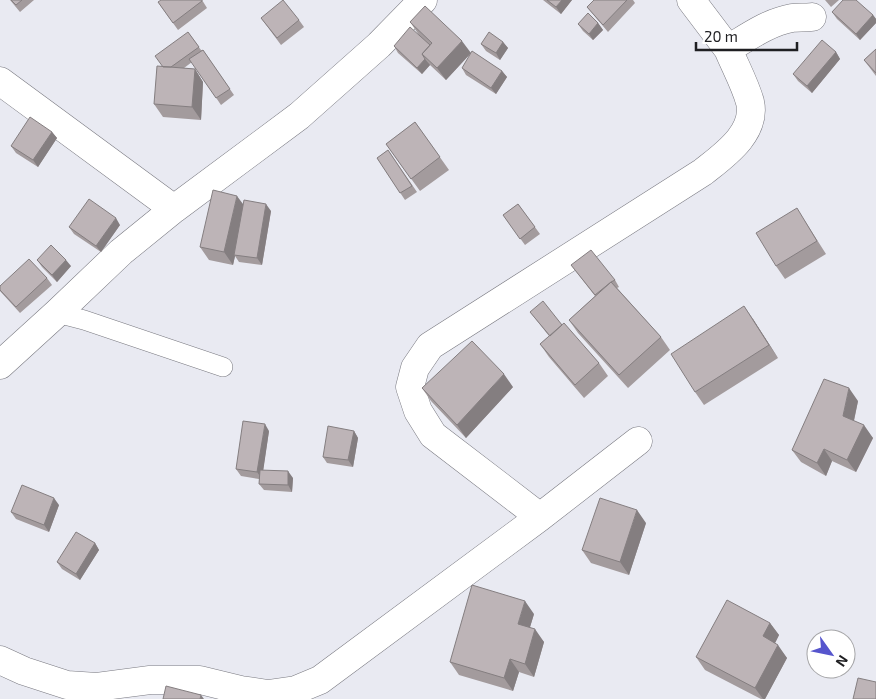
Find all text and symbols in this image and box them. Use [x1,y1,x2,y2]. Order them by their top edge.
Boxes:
scale bar [696,20,797,52]
text: 20 m [704,27,738,45]
north arrow [806,629,856,679]
text: N [832,652,852,670]

